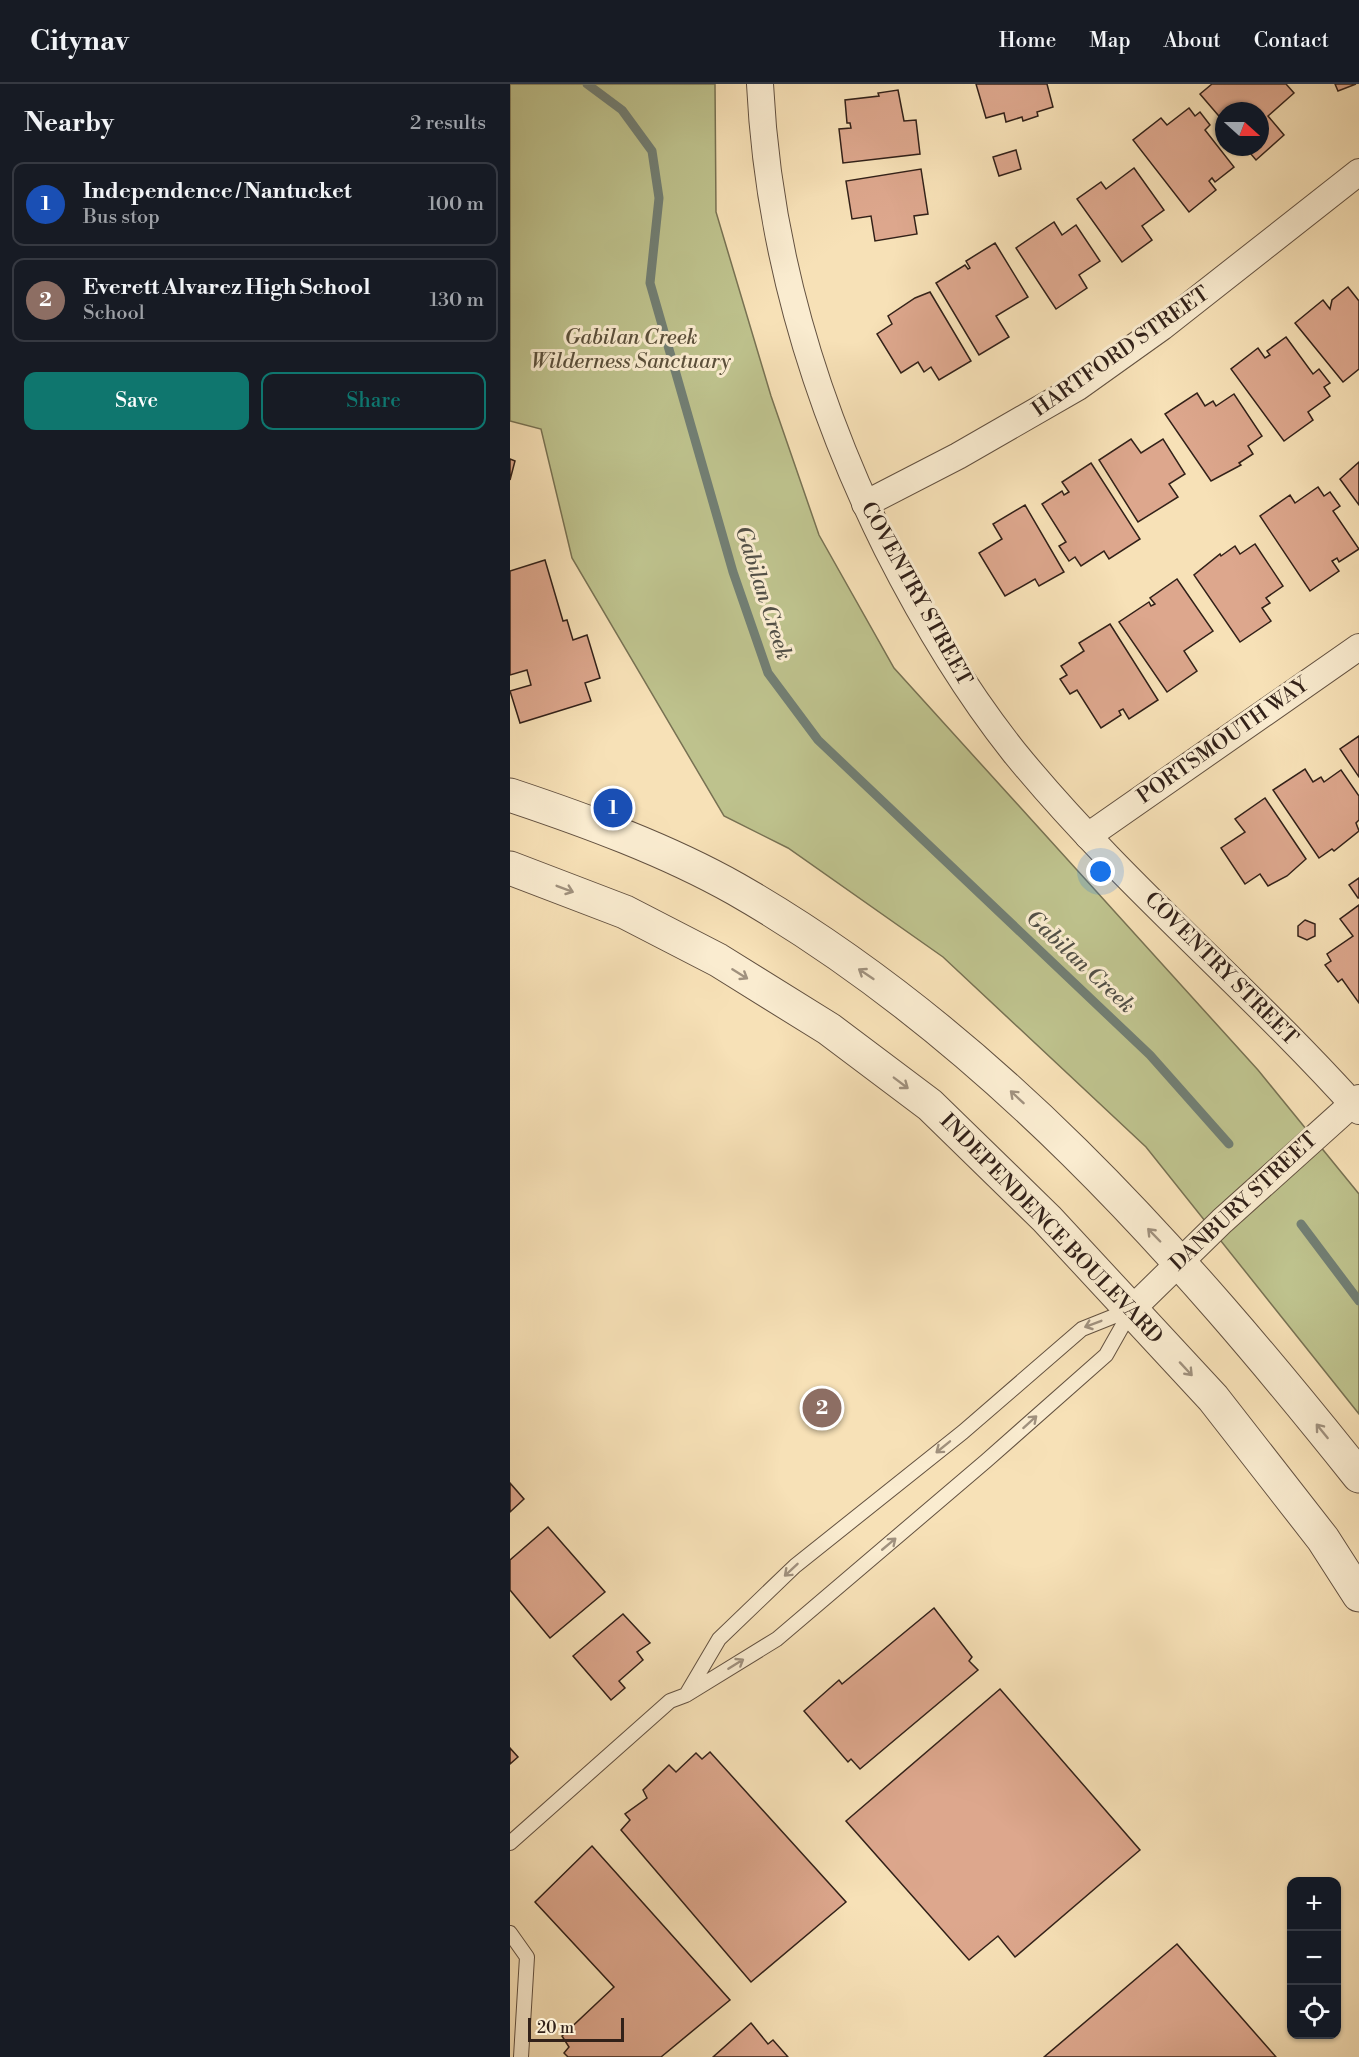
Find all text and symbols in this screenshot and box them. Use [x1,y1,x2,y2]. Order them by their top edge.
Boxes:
text: Citynav [30,24,129,59]
text: Home [999,28,1056,54]
text: Map [1089,28,1131,54]
text: About [1164,28,1221,54]
text: Contact [1254,28,1329,54]
north arrow [1215,102,1269,156]
text: Nearby [24,107,114,139]
text: 2 results [410,111,486,136]
text: Independence / Nantucket [83,178,352,205]
text: 1 [41,192,50,217]
text: 100 m [428,192,484,217]
text: Bus stop [83,205,160,230]
text: Everett Alvarez High School [83,274,370,301]
street label: HARTFORD STREET [1027,281,1215,423]
text: 2 [39,288,52,313]
text: 130 m [429,288,484,313]
text: School [83,301,145,326]
park label: Gabilan Creek Wilderness Sanctuary [531,325,732,375]
button: Save [24,372,249,430]
button: Share [261,372,486,430]
street label: COVENTRY STREET [855,498,977,691]
water label: Gabilan Creek [729,523,797,663]
street label: PORTSMOUTH WAY [1132,671,1315,810]
pin: 1 [594,786,632,830]
your location [1086,857,1115,886]
one-way arrow [555,884,573,895]
street label: COVENTRY STREET [1139,887,1303,1051]
water label: Gabilan Creek [1020,905,1140,1019]
one-way arrow [731,968,748,980]
one-way arrow [858,968,874,980]
one-way arrow [892,1077,908,1089]
one-way arrow [1009,1090,1024,1104]
street label: INDEPENDENCE BOULEVARD [934,1108,1168,1350]
street label: DANBURY STREET [1165,1127,1323,1277]
one-way arrow [1147,1228,1161,1243]
one-way arrow [1085,1320,1103,1331]
one-way arrow [1179,1362,1194,1377]
pin: 2 [802,1386,842,1430]
one-way arrow [1022,1415,1037,1429]
one-way arrow [1316,1423,1329,1439]
one-way arrow [935,1441,951,1454]
one-way arrow [881,1537,897,1550]
one-way arrow [784,1563,799,1577]
one-way arrow [727,1658,744,1670]
map controls [1287,1877,1341,2039]
button: + [1287,1877,1341,1931]
button: − [1287,1931,1341,1985]
button: locate [1287,1985,1341,2039]
scale bar [528,2015,624,2042]
text: 20 m [537,2018,574,2038]

